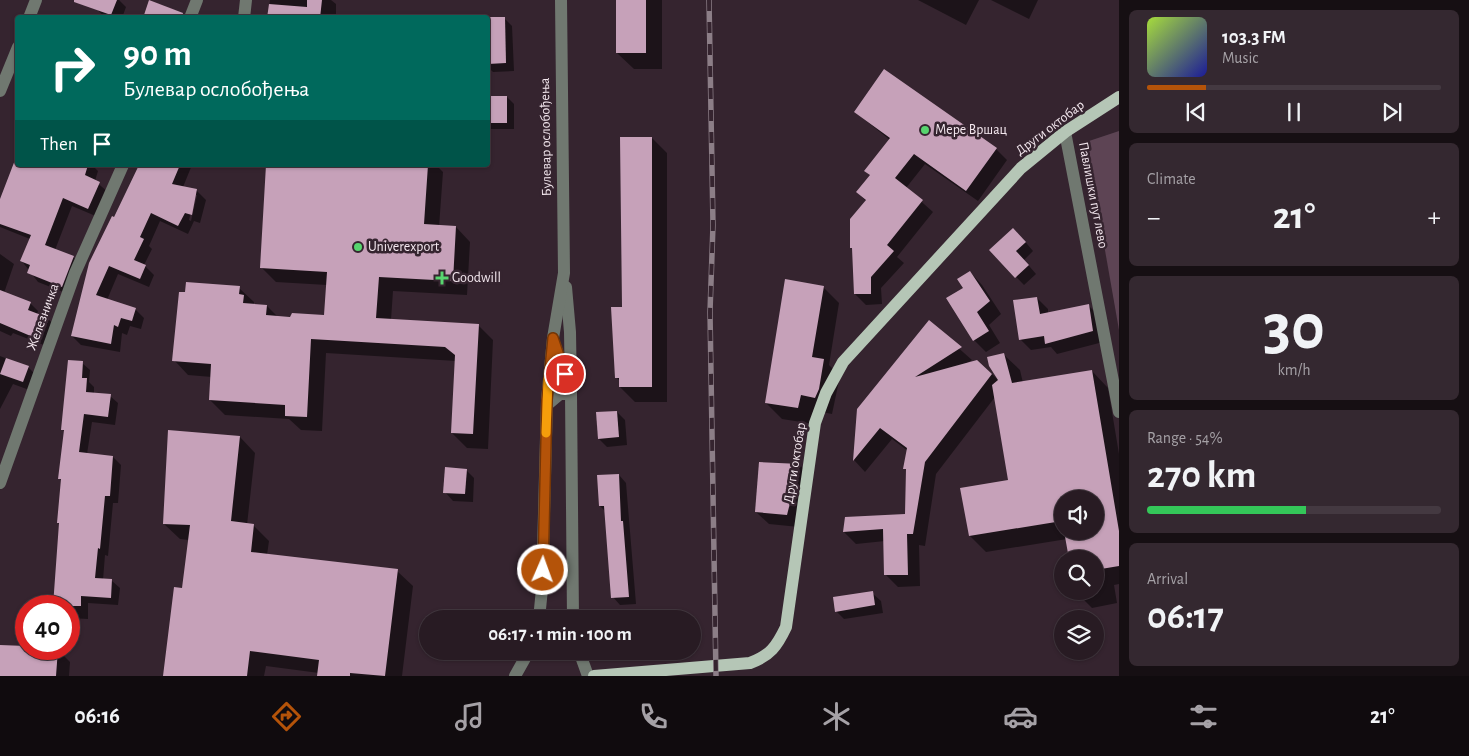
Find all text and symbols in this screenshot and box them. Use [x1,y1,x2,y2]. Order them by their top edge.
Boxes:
text: 103.3 FM [1222,28,1286,47]
icon: right [40,35,105,100]
text: 90 m [123,37,192,72]
text: Music [1222,50,1258,66]
street label: Булевар ослобођења [538,77,554,196]
text: Булевар ослобођења [123,78,309,100]
street label: Други октобар [1013,98,1087,158]
icon: previous [1182,98,1210,126]
icon: pause [1280,98,1308,126]
icon: next [1378,98,1406,126]
place label: Мере Вршац [935,123,1007,137]
marker: Мере Вршац [919,124,931,136]
icon: arrive [88,130,116,158]
text: Then [40,135,78,154]
street label: Павлишки пут лево [1076,141,1110,250]
text: Climate [1147,171,1196,187]
text: 21° [1273,198,1315,236]
text: − [1147,204,1160,232]
text: + [1428,204,1441,232]
place label: Univerexport [368,240,440,254]
marker: Univerexport [352,241,364,253]
place label: Goodwill [452,271,501,285]
marker: Goodwill [436,272,448,284]
street label: Железничка [24,281,62,352]
text: 30 [1263,296,1325,361]
pin [544,353,586,395]
icon: arrive [551,360,579,388]
text: km/h [1277,362,1311,378]
street label: Други октобар [782,422,808,504]
text: Range · 54% [1147,430,1223,446]
text: 270 km [1147,457,1256,495]
map controls [1054,490,1104,660]
button: sound [1054,490,1104,540]
position arrow [516,543,568,595]
button: search [1054,550,1104,600]
text: Arrival [1147,571,1188,587]
speed limit sign: 40 [15,595,80,660]
text: 06:17 [1147,598,1224,636]
button: layers [1054,610,1104,660]
text: 06:17 · 1 min · 100 m [488,625,632,644]
icon: directions [269,699,304,734]
icon: music [452,699,487,734]
icon: phone [636,699,671,734]
icon: climate [819,699,854,734]
icon: car [1003,699,1038,734]
icon: filters [1186,699,1221,734]
text: 06:16 [74,705,120,727]
text: 21° [1370,705,1395,727]

